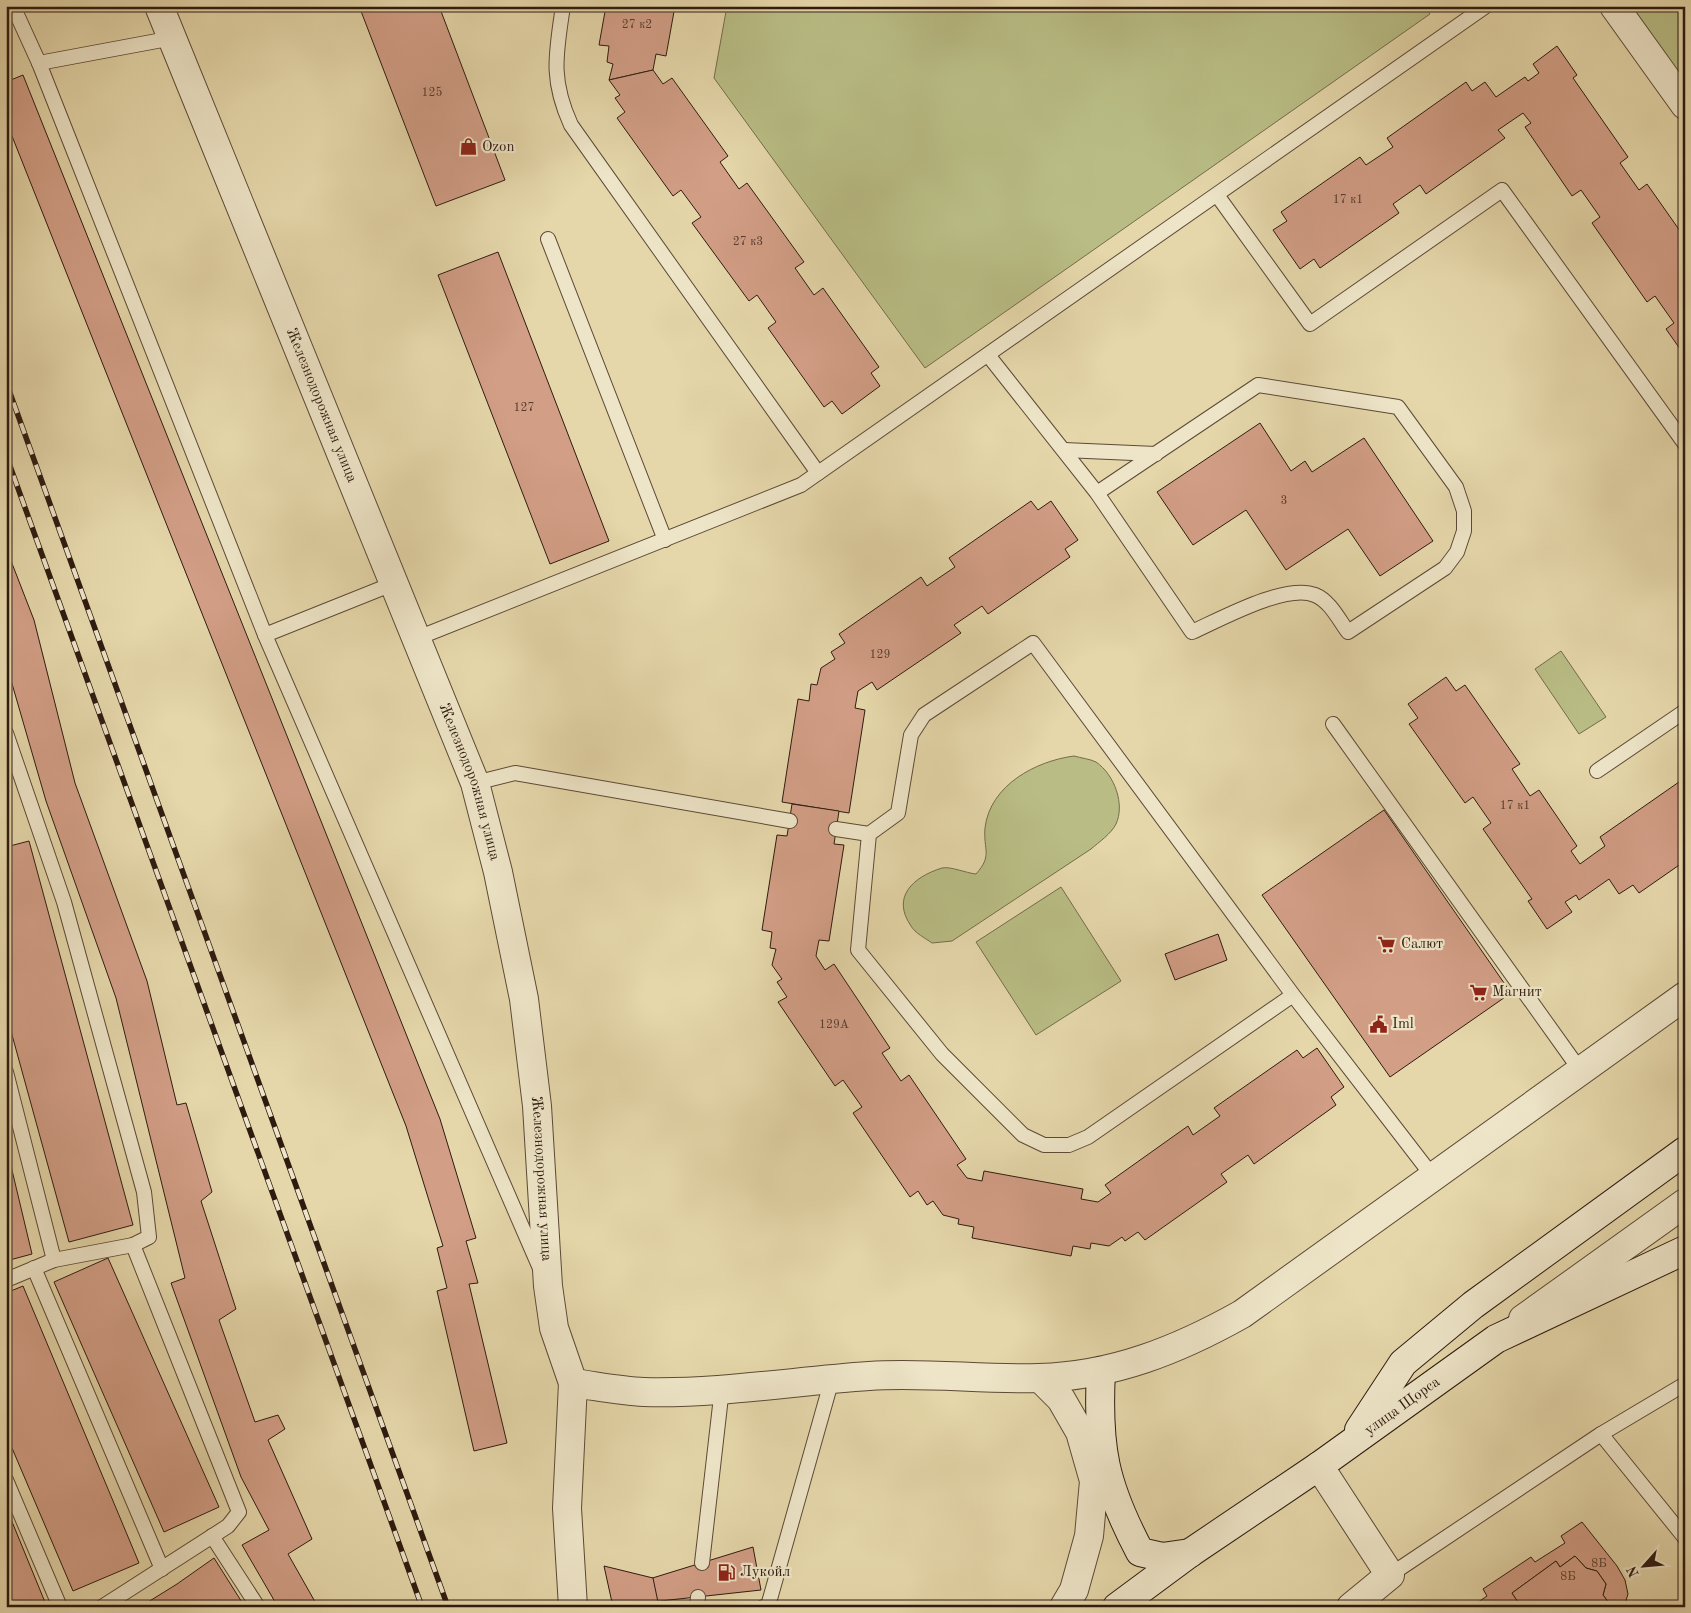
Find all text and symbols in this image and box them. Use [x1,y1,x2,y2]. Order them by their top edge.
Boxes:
house number: 27 к2 [622,19,652,31]
house number: 125 [422,86,442,99]
shop icon: Ozon [458,137,478,157]
place label: Ozon [482,140,515,155]
house number: 17 к1 [1333,194,1363,206]
house number: 27 к3 [733,236,763,248]
street label: Железнодорожная улица [283,326,360,485]
house number: 127 [514,402,534,414]
house number: 3 [1281,495,1287,507]
house number: 129 [870,649,890,661]
street label: Железнодорожная улица [436,701,502,863]
house number: 17 к1 [1500,800,1530,812]
supermarket icon: Салют [1377,934,1397,954]
place label: Салют [1401,937,1443,952]
supermarket icon: Магнит [1468,982,1488,1002]
place label: Магнит [1492,985,1542,1000]
public building icon: Iml [1368,1014,1388,1034]
place label: Iml [1392,1017,1414,1032]
house number: 129А [819,1019,849,1031]
street label: Железнодорожная улица [528,1095,554,1262]
street label: улица Щорса [1362,1374,1443,1438]
north arrow [1618,1540,1668,1590]
house number: 8Б [1591,1558,1607,1570]
fuel station icon: Лукойл [716,1562,736,1582]
text: N [1625,1563,1642,1579]
place label: Лукойл [740,1565,790,1580]
house number: 8Б [1560,1571,1576,1583]

